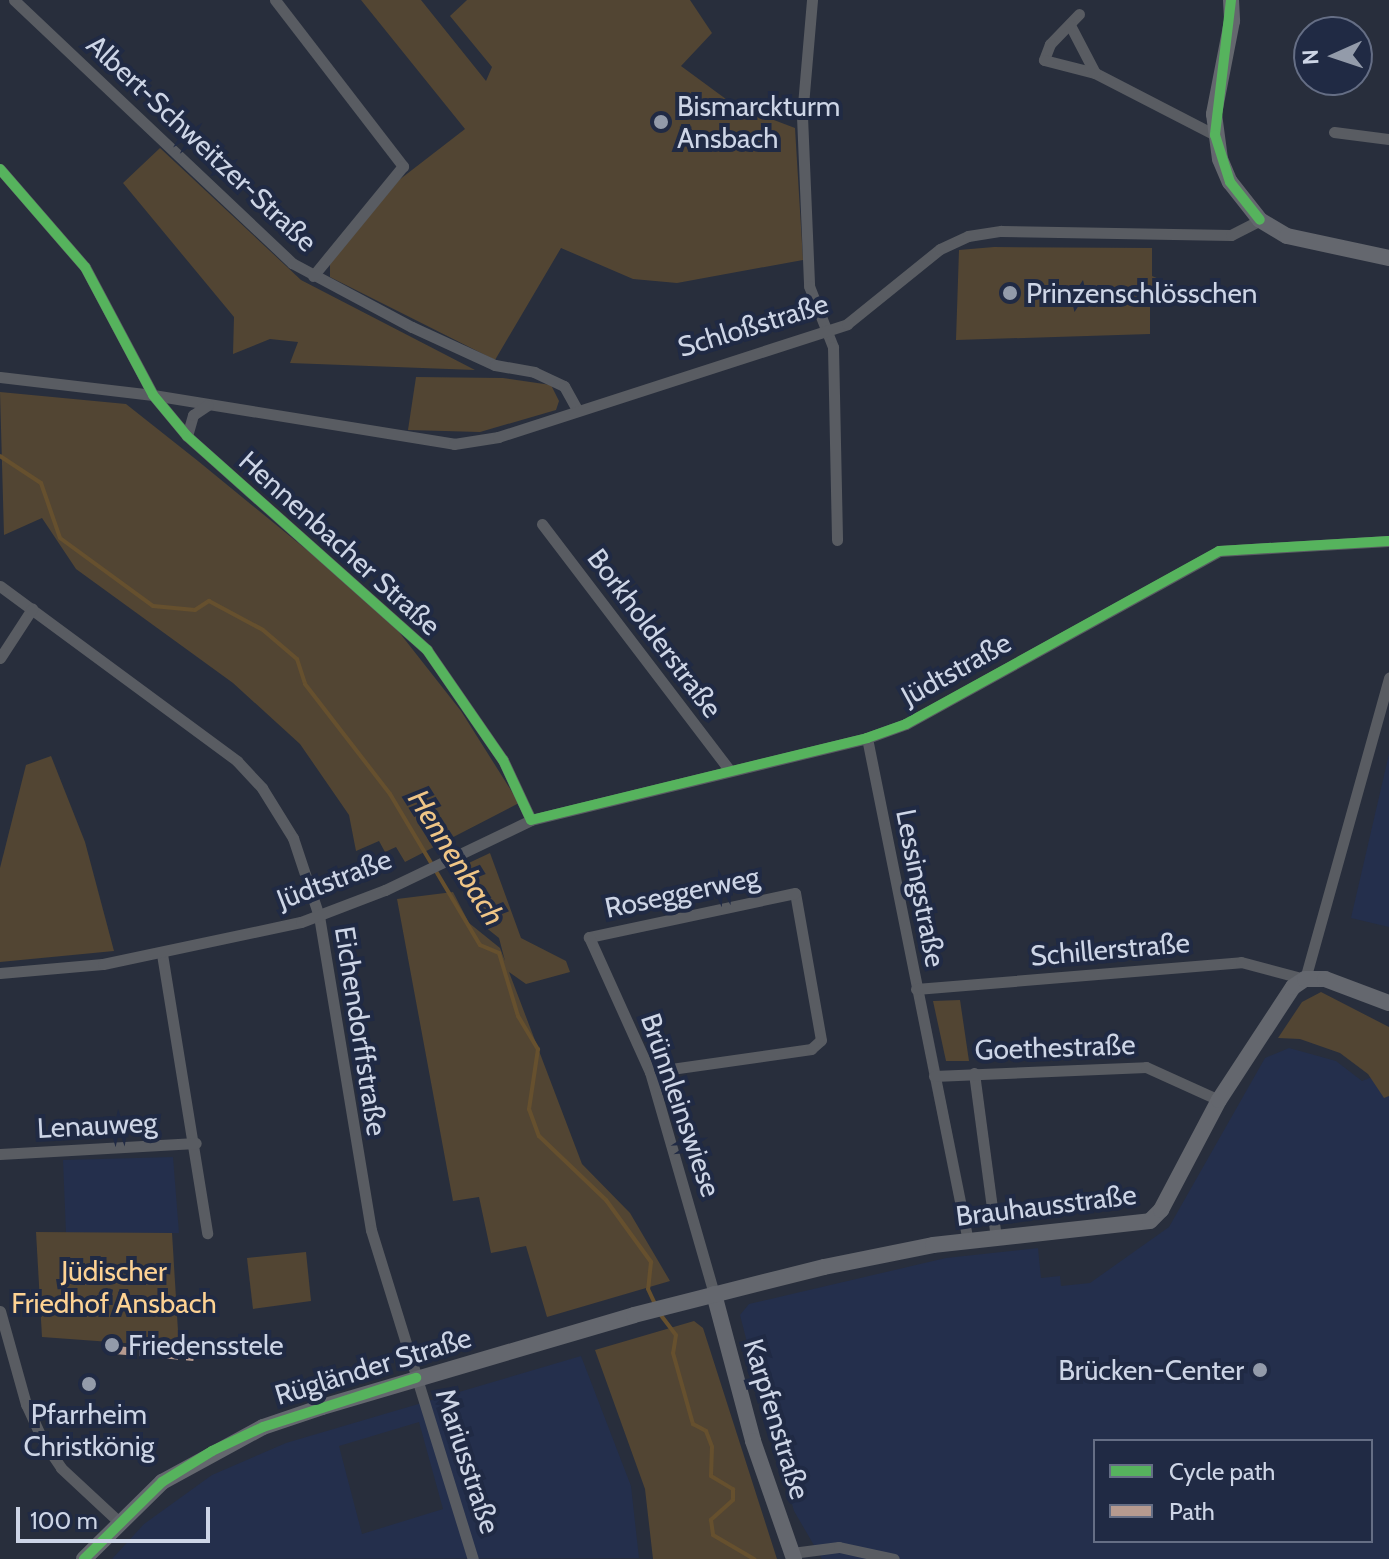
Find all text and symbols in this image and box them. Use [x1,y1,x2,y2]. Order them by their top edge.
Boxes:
north arrow [1293,16,1373,96]
street label: Albert-Schweitzer-Straße [80,28,324,258]
text: N [1297,49,1324,66]
place label: Bismarckturm Ansbach [677,89,840,155]
marker: Bismarckturm Ansbach [652,113,670,131]
place label: Prinzenschlösschen [1026,276,1258,310]
marker: Prinzenschlösschen [1001,284,1019,302]
street label: Schloßstraße [674,286,832,364]
street label: Hennenbacher Straße [232,444,448,642]
street label: Borkholderstraße [581,542,729,724]
street label: Jüdtstraße [895,625,1017,713]
water label: Hennenbach [400,783,512,933]
street label: Lessingstraße [889,806,953,970]
street label: Jüdtstraße [272,842,396,916]
street label: Roseggerweg [602,859,762,925]
street label: Eichendorffstraße [328,924,394,1138]
street label: Schillerstraße [1029,925,1191,973]
street label: Brünnleinswiese [634,1009,728,1201]
street label: Goethestraße [974,1027,1136,1067]
street label: Lenauweg [36,1105,158,1145]
street label: Brauhausstraße [954,1177,1138,1233]
park label: Jüdischer Friedhof Ansbach [11,1254,217,1320]
street label: Rügländer Straße [271,1320,475,1412]
place label: Friedensstele [128,1328,284,1362]
street label: Karpfenstraße [737,1335,817,1503]
marker: Friedensstele [103,1336,121,1354]
place label: Brücken-Center [1058,1353,1244,1387]
marker: Brücken-Center [1251,1361,1269,1379]
marker: Pfarrheim Christkönig [80,1375,98,1393]
street label: Mariusstraße [429,1384,507,1538]
place label: Pfarrheim Christkönig [23,1397,155,1463]
legend [1093,1439,1373,1543]
text: Cycle path [1169,1457,1275,1486]
scale bar [20,1491,214,1541]
text: Path [1169,1497,1215,1526]
text: 100 m [30,1506,98,1535]

